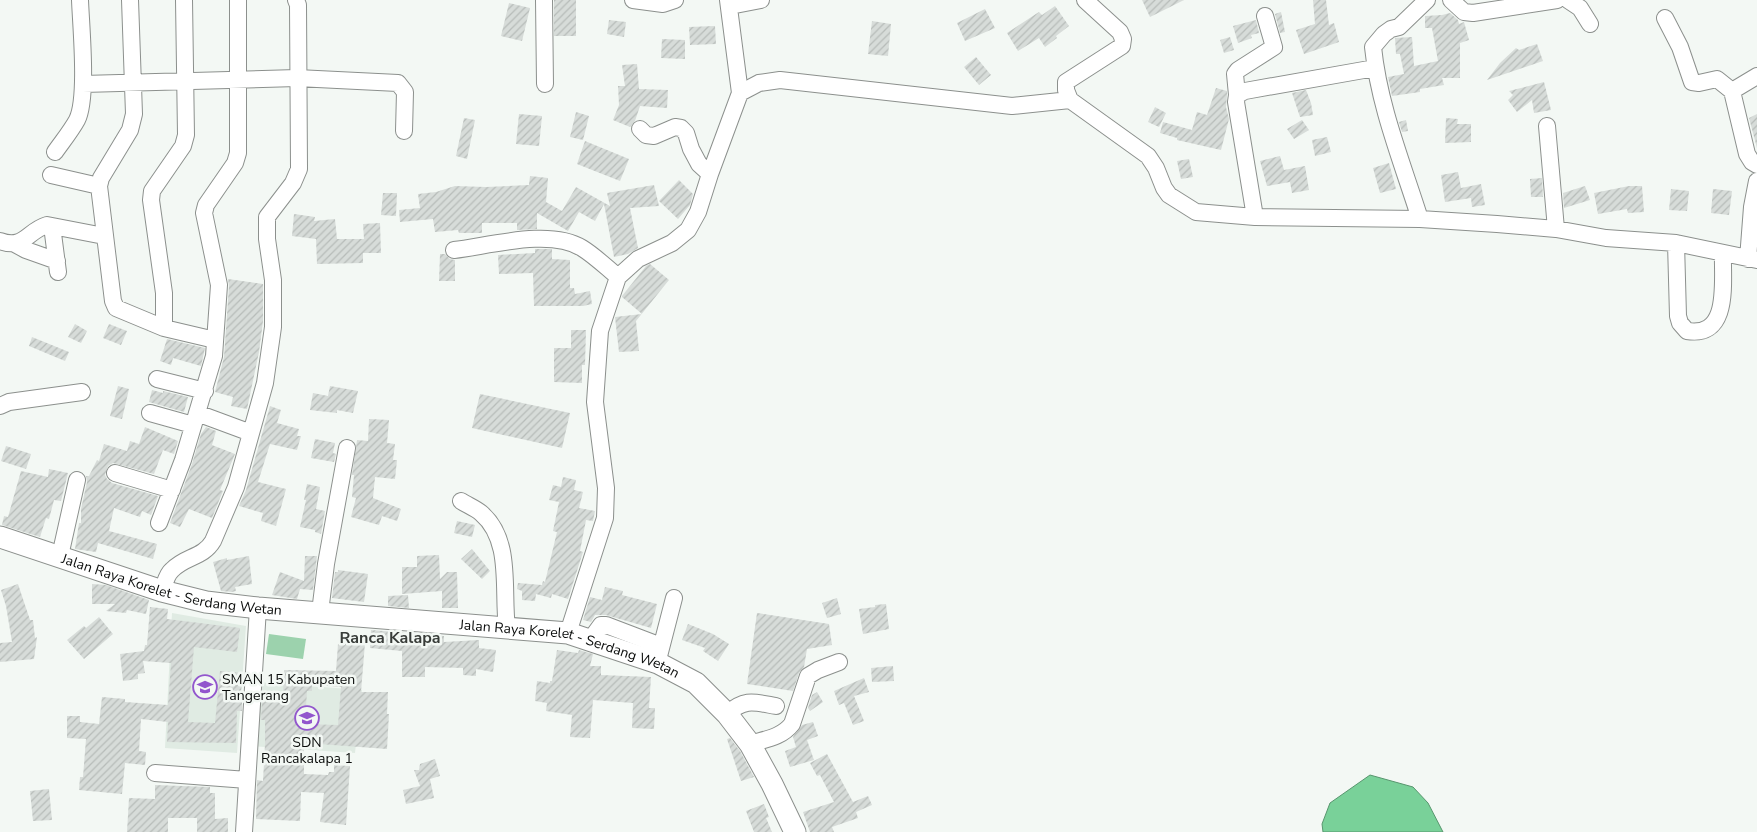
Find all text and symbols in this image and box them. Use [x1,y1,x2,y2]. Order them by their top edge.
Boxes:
street label: Jalan Raya Korelet - Serdang Wetan [58,548,283,619]
street label: Jalan Raya Korelet - Serdang Wetan [458,615,683,682]
district label: Ranca Kalapa [339,627,441,649]
place label: SMAN 15 Kabupaten Tangerang [222,670,355,705]
school or university icon: SMAN 15 Kabupaten Tangerang [192,674,218,700]
school or university icon: SDN Rancakalapa 1 [294,705,320,731]
place label: SDN Rancakalapa 1 [261,733,353,768]

